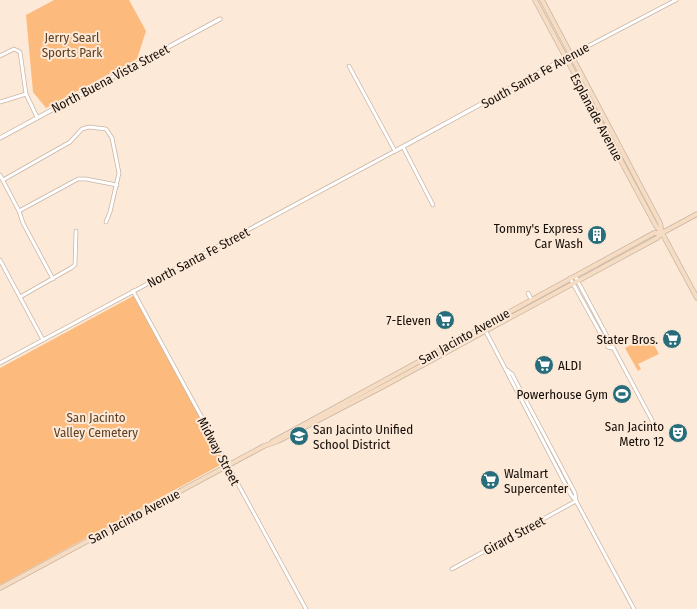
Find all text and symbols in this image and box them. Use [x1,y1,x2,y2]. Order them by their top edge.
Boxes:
park label: Jerry Searl Sports Park [42,30,103,60]
street label: South Santa Fe Avenue [479,39,592,111]
street label: North Buena Vista Street [49,41,172,116]
street label: Esplanade Avenue [567,71,626,164]
place label: Tommy's Express Car Wash [494,221,583,251]
street label: North Santa Fe Street [145,224,252,291]
building icon: Tommy's Express Car Wash [586,224,608,246]
street label: San Jacinto Avenue [416,305,512,368]
supermarket icon: 7-Eleven [434,309,456,331]
place label: 7-Eleven [386,313,431,328]
supermarket icon: Stater Bros. [661,328,683,350]
place label: Stater Bros. [597,332,658,347]
supermarket icon: ALDI [533,354,555,376]
place label: ALDI [558,358,582,373]
sports icon: Powerhouse Gym [611,383,633,405]
place label: Powerhouse Gym [517,387,608,402]
park label: San Jacinto Valley Cemetery [54,410,138,440]
street label: Midway Street [194,415,243,488]
place label: San Jacinto Metro 12 [605,419,664,449]
place label: San Jacinto Unified School District [313,422,413,452]
theatre icon: San Jacinto Metro 12 [667,422,689,444]
school or university icon: San Jacinto Unified School District [288,425,310,447]
place label: Walmart Supercenter [504,466,569,496]
supermarket icon: Walmart Supercenter [479,469,501,491]
street label: San Jacinto Avenue [86,486,183,547]
street label: Girard Street [481,513,548,558]

